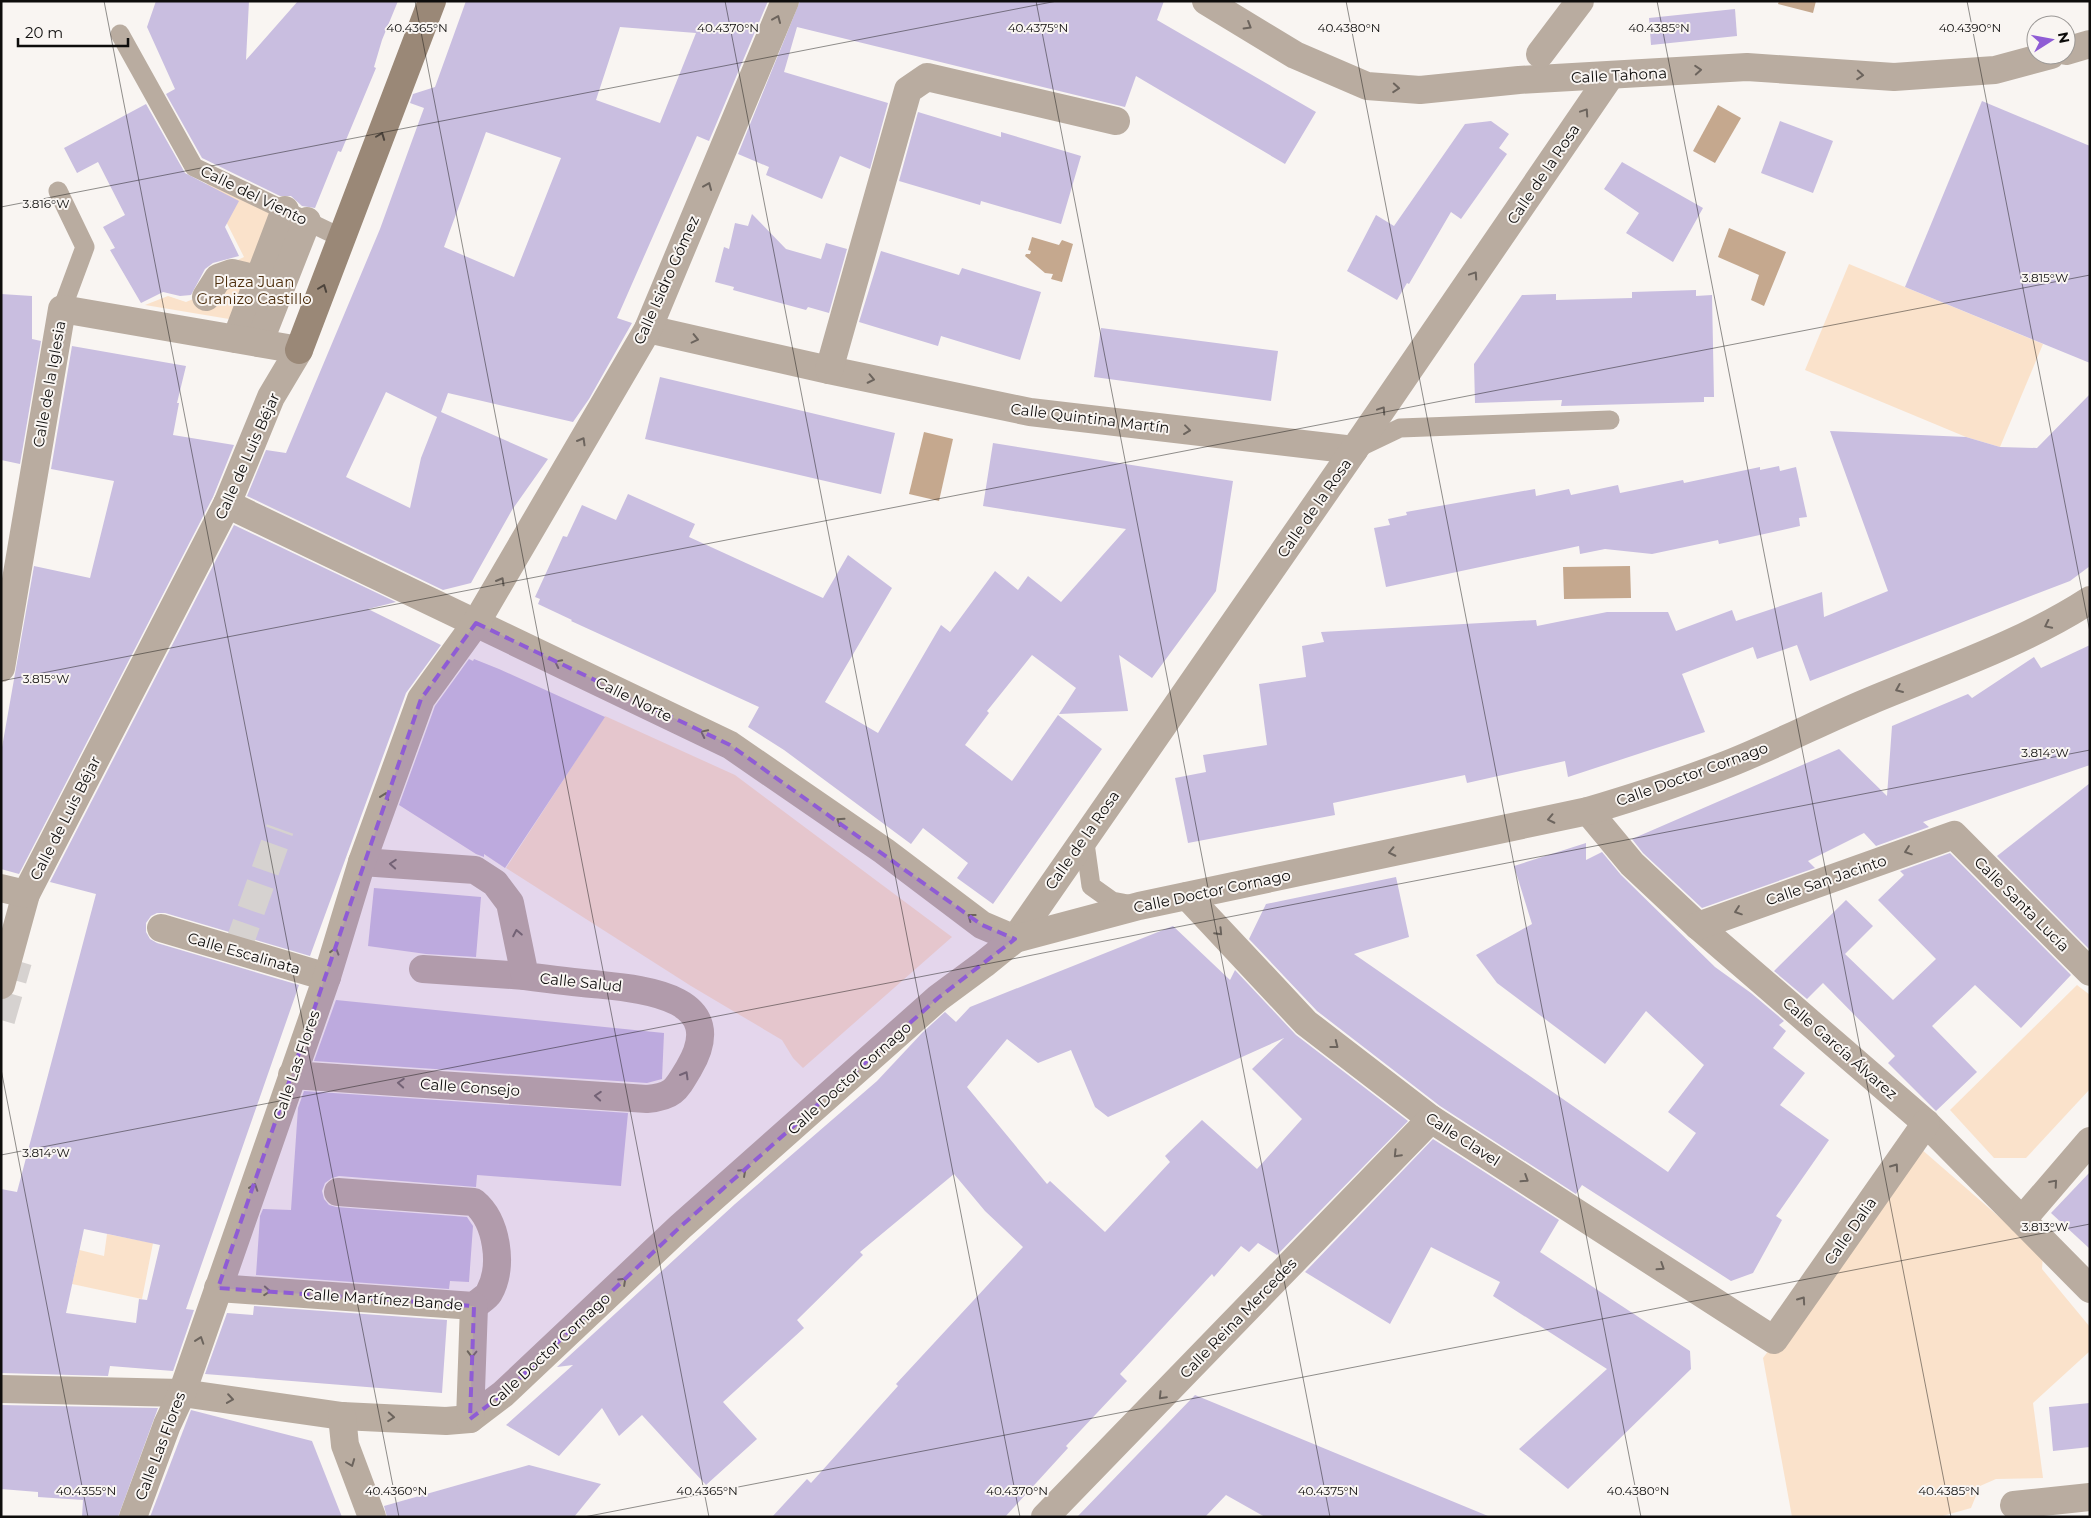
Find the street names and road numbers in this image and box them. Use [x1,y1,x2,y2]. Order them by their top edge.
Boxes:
street label: Calle Tahona [1571,63,1667,87]
street label: Calle de la Rosa [1502,120,1584,228]
street label: Calle del Viento [198,161,310,229]
street label: Calle Isidro Gómez [629,212,703,347]
street label: Calle de la Iglesia [28,319,70,449]
street label: Calle de Luis Béjar [210,390,284,522]
street label: Calle Quintina Martín [1009,399,1171,437]
street label: Calle de la Rosa [1273,455,1355,561]
street label: Calle Norte [592,672,676,726]
street label: Calle Doctor Cornago [1613,738,1771,810]
street label: Calle de Luis Béjar [25,753,105,883]
street label: Calle de la Rosa [1041,787,1123,893]
street label: Calle San Jacinto [1763,850,1889,910]
street label: Calle Santa Lucía [1970,852,2074,956]
street label: Calle Doctor Cornago [1132,865,1292,917]
street label: Calle Escalinata [185,928,303,978]
street label: Calle Salud [539,968,623,996]
street label: Calle García Álvarez [1779,993,1902,1103]
street label: Calle Las Flores [268,1008,324,1122]
street label: Calle Doctor Cornago [783,1017,915,1139]
street label: Calle Consejo [419,1074,521,1100]
street label: Calle Clavel [1422,1108,1504,1170]
street label: Calle Dalia [1820,1193,1880,1269]
street label: Calle Reina Mercedes [1175,1254,1301,1382]
street label: Calle Martínez Bande [302,1284,464,1314]
street label: Calle Doctor Cornago [484,1288,614,1412]
street label: Calle Las Flores [131,1389,189,1503]

